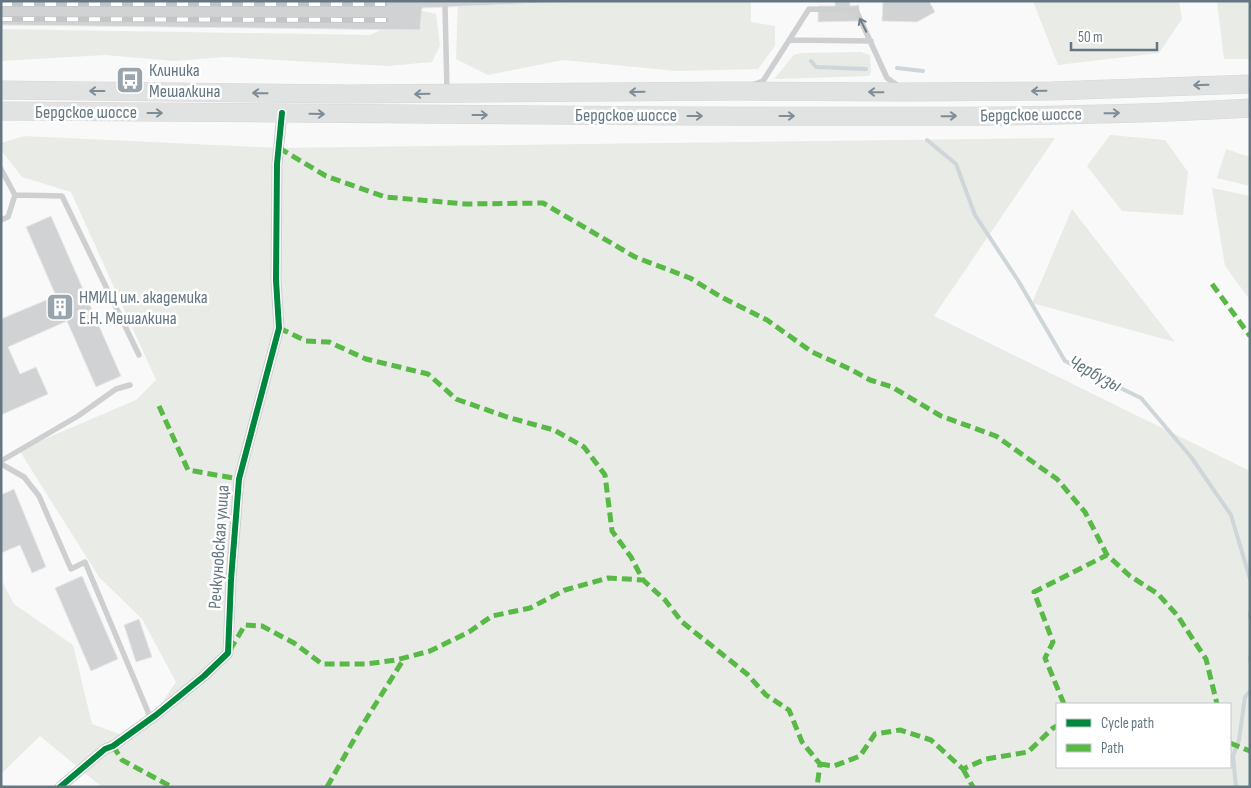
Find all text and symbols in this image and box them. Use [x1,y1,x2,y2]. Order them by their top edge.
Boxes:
one-way arrow [858,18,867,33]
scale bar [1071,20,1157,52]
text: 50 m [1078,28,1103,47]
place label: Клиника Мешалкина [149,60,220,102]
bus stop icon: Клиника Мешалкина [115,65,145,95]
one-way arrow [1193,81,1209,90]
one-way arrow [90,86,106,96]
one-way arrow [1031,86,1047,96]
one-way arrow [629,87,646,97]
one-way arrow [868,87,884,97]
one-way arrow [252,88,268,98]
one-way arrow [414,89,430,99]
street label: Бердское шоссе [35,102,137,123]
street label: Бердское шоссе [980,104,1082,126]
street label: Бердское шоссе [575,105,677,126]
one-way arrow [146,108,163,118]
one-way arrow [1103,108,1119,118]
one-way arrow [309,109,325,119]
one-way arrow [472,110,488,120]
one-way arrow [686,111,703,121]
one-way arrow [778,111,794,121]
one-way arrow [940,111,957,121]
place label: НМИЦ им. академика Е.Н. Мешалкина [79,287,208,329]
building icon: НМИЦ им. академика Е.Н. Мешалкина [45,292,75,322]
water label: Чербузы [1065,351,1126,398]
street label: Речкуновская улица [204,484,234,610]
legend [1056,703,1231,768]
text: Cycle path [1101,714,1154,733]
text: Path [1101,739,1124,758]

